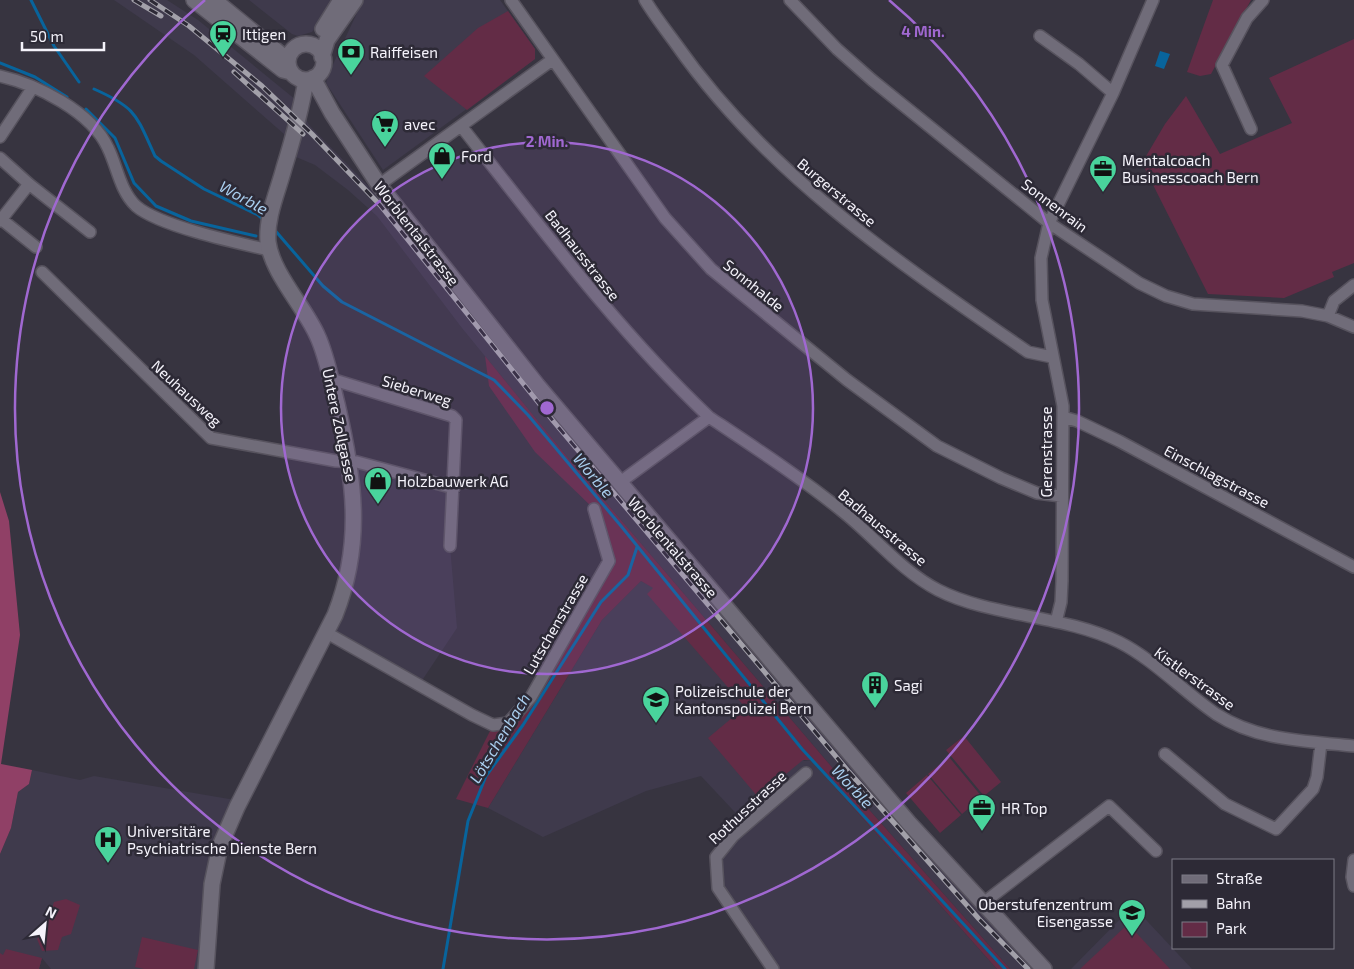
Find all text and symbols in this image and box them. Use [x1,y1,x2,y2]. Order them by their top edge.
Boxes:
station icon: Ittigen [208,19,238,58]
scale bar [22,20,105,52]
text: 4 Min. [901,22,945,40]
place label: Ittigen [242,25,286,43]
text: 50 m [30,27,64,45]
bank icon: Raiffeisen [336,37,366,76]
place label: Raiffeisen [370,43,438,61]
supermarket icon: avec [370,109,400,148]
place label: avec [404,115,436,133]
text: 2 Min. [526,132,568,150]
shop icon: Ford [427,141,457,180]
place label: Ford [461,147,492,165]
place label: Mentalcoach Businesscoach Bern [1122,151,1259,186]
street label: Burgerstrasse [794,154,880,230]
office icon: Mentalcoach Businesscoach Bern [1088,154,1118,193]
street label: Sonnenrain [1019,174,1091,236]
water label: Worble [216,176,272,218]
street label: Worblentalstrasse [371,177,463,289]
street label: Badhausstrasse [542,206,624,304]
street label: Sonnhalde [720,255,788,315]
street label: Neuhausweg [148,356,226,430]
street label: Untere Zollgasse [319,367,361,483]
street label: Sieberweg [380,371,454,409]
centre of rings [538,399,556,417]
street label: Gerenstrasse [1037,407,1055,497]
street label: Einschlagstrasse [1161,441,1273,511]
water label: Worble [570,449,618,502]
shop icon: Holzbauwerk AG [363,466,393,505]
place label: Holzbauwerk AG [397,472,509,490]
street label: Badhausstrasse [835,485,931,569]
street label: Worblentalstrasse [624,493,722,601]
street label: Lutschenstrasse [519,570,591,678]
street label: Kistlerstrasse [1151,643,1239,713]
building icon: Sagi [860,670,890,709]
place label: Sagi [894,676,923,694]
place label: Polizeischule der Kantonspolizei Bern [675,682,812,717]
school or university icon: Polizeischule der Kantonspolizei Bern [641,685,671,724]
water label: Lötschenbach [465,690,533,786]
water label: Worble [828,760,878,812]
street label: Rothusstrasse [705,767,789,847]
office icon: HR Top [967,793,997,832]
place label: HR Top [1001,799,1048,817]
place label: Universitäre Psychiatrische Dienste Bern [127,822,317,857]
hospital icon: Universitäre Psychiatrische Dienste Bern [93,825,123,864]
legend [1172,859,1334,949]
text: Straße [1216,869,1262,887]
text: Bahn [1216,894,1251,912]
place label: Oberstufenzentrum Eisengasse [978,895,1113,930]
school or university icon: Oberstufenzentrum Eisengasse [1117,898,1147,937]
north arrow [20,899,70,949]
text: N [43,902,59,922]
text: Park [1216,919,1247,937]

